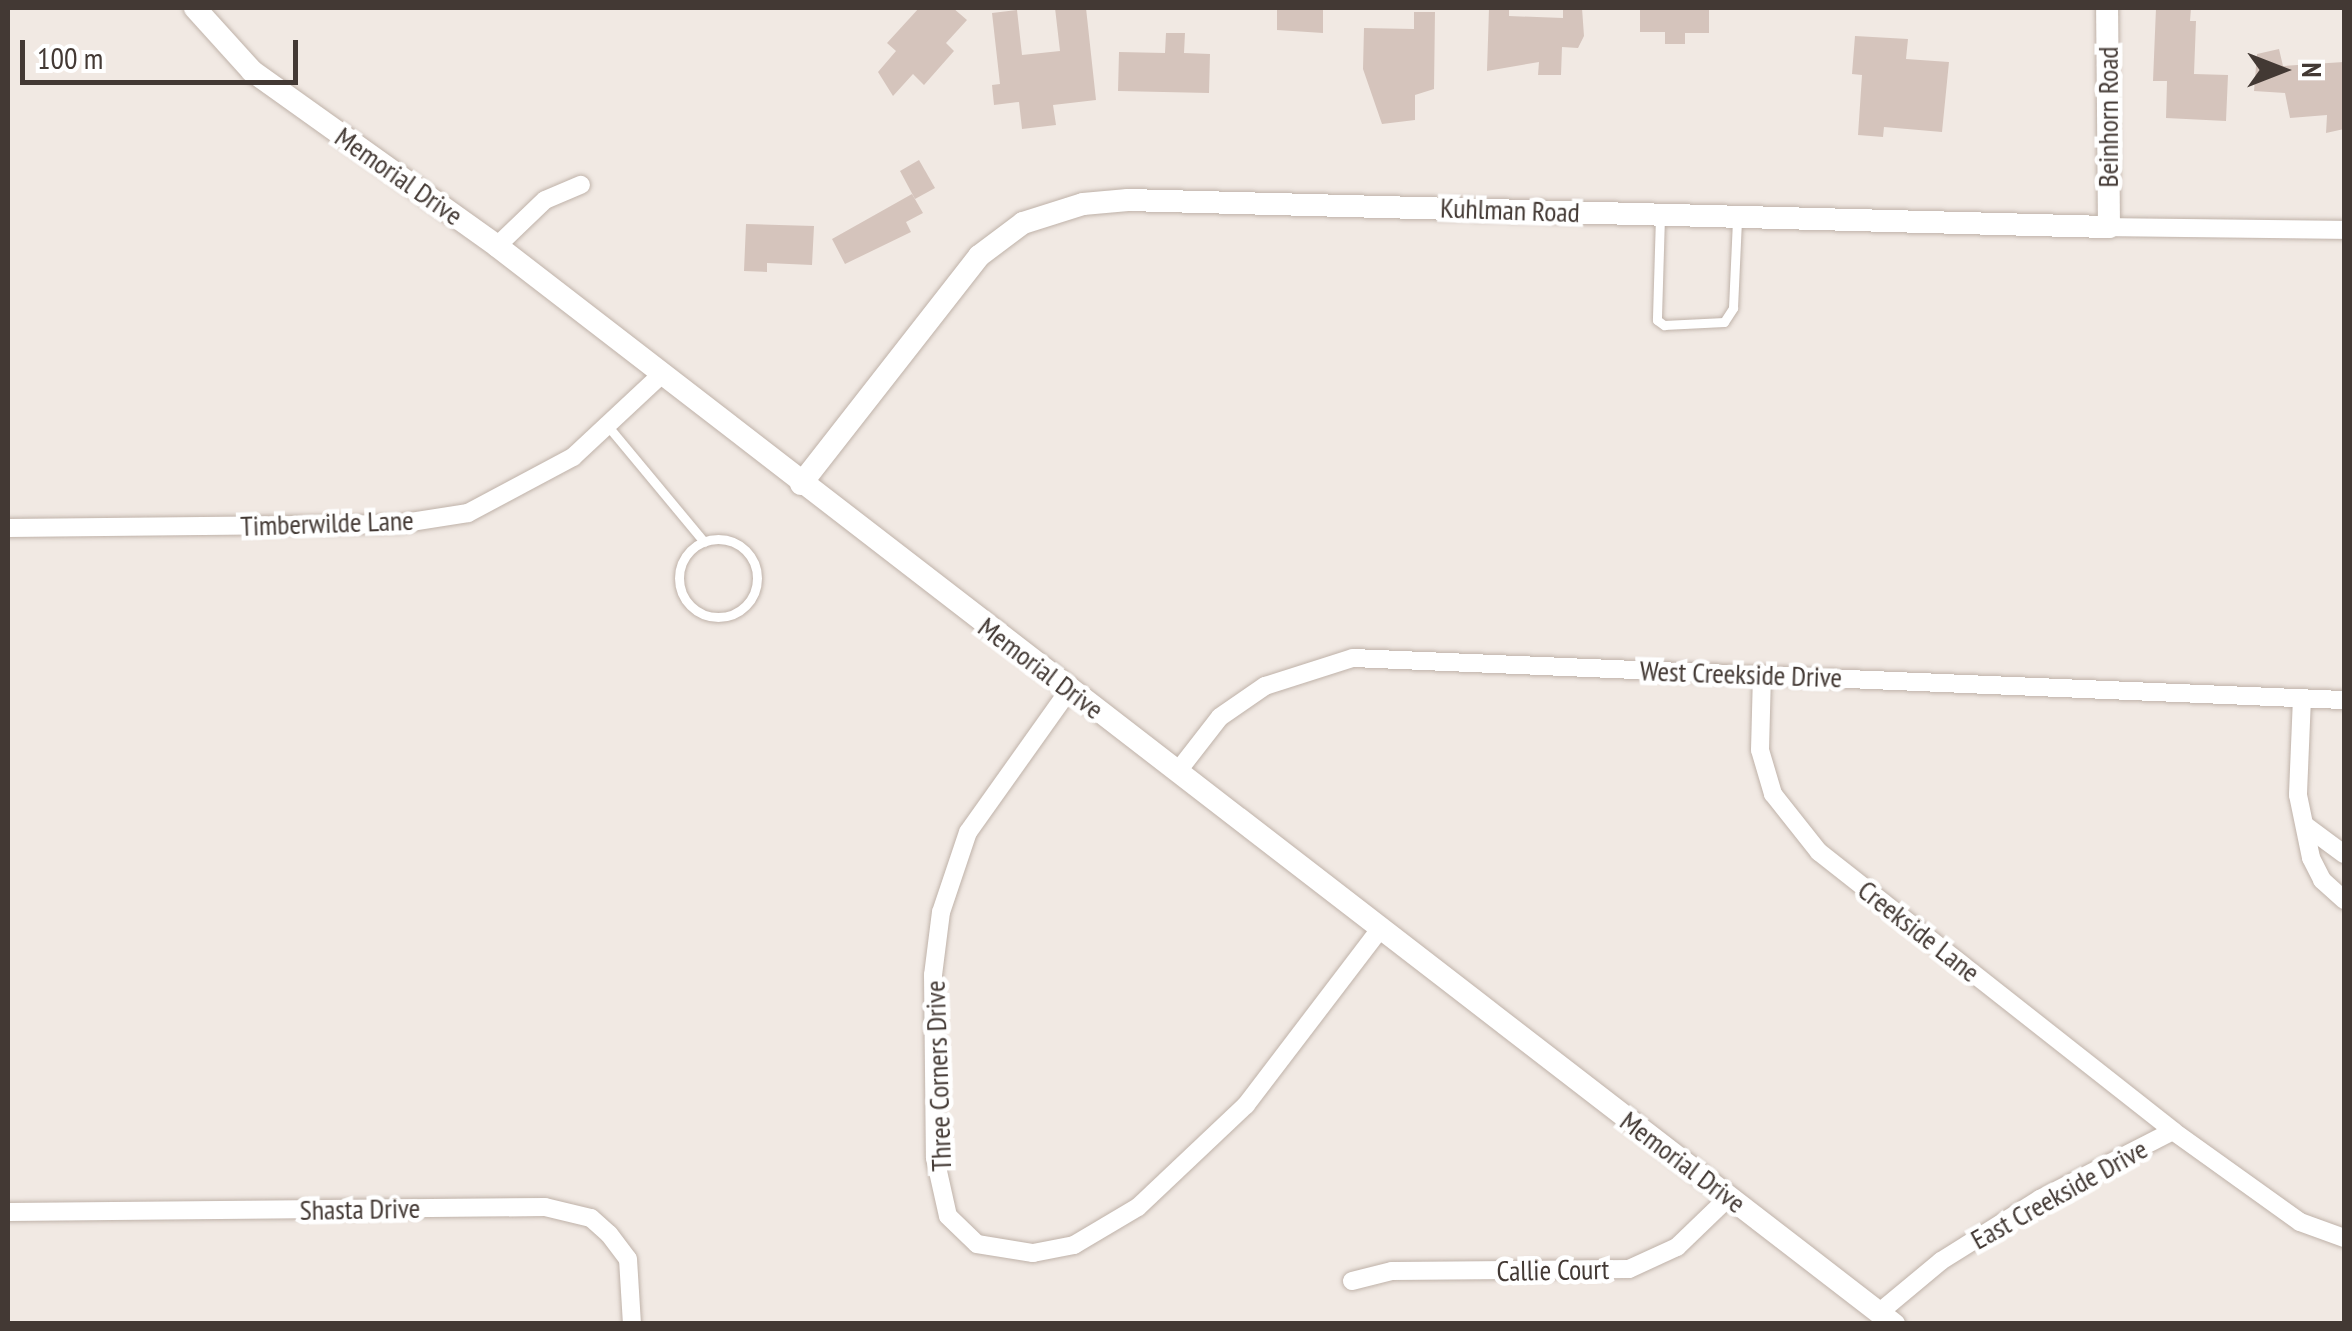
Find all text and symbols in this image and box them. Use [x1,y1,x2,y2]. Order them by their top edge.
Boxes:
scale bar [25,20,302,82]
north arrow [2232,20,2332,120]
text: 100 m [37,38,103,77]
street label: Beinhorn Road [2091,46,2125,188]
text: N [2294,62,2331,78]
street label: Memorial Drive [329,120,469,232]
street label: Kuhlman Road [1440,191,1580,229]
street label: Timberwilde Lane [240,503,414,543]
street label: Memorial Drive [972,610,1110,726]
street label: West Creekside Drive [1639,654,1843,694]
street label: Creekside Lane [1851,873,1987,989]
street label: Three Corners Drive [918,980,958,1172]
street label: Memorial Drive [1614,1104,1752,1220]
street label: East Creekside Drive [1965,1132,2153,1256]
street label: Shasta Drive [299,1191,421,1227]
street label: Callie Court [1496,1252,1610,1288]

